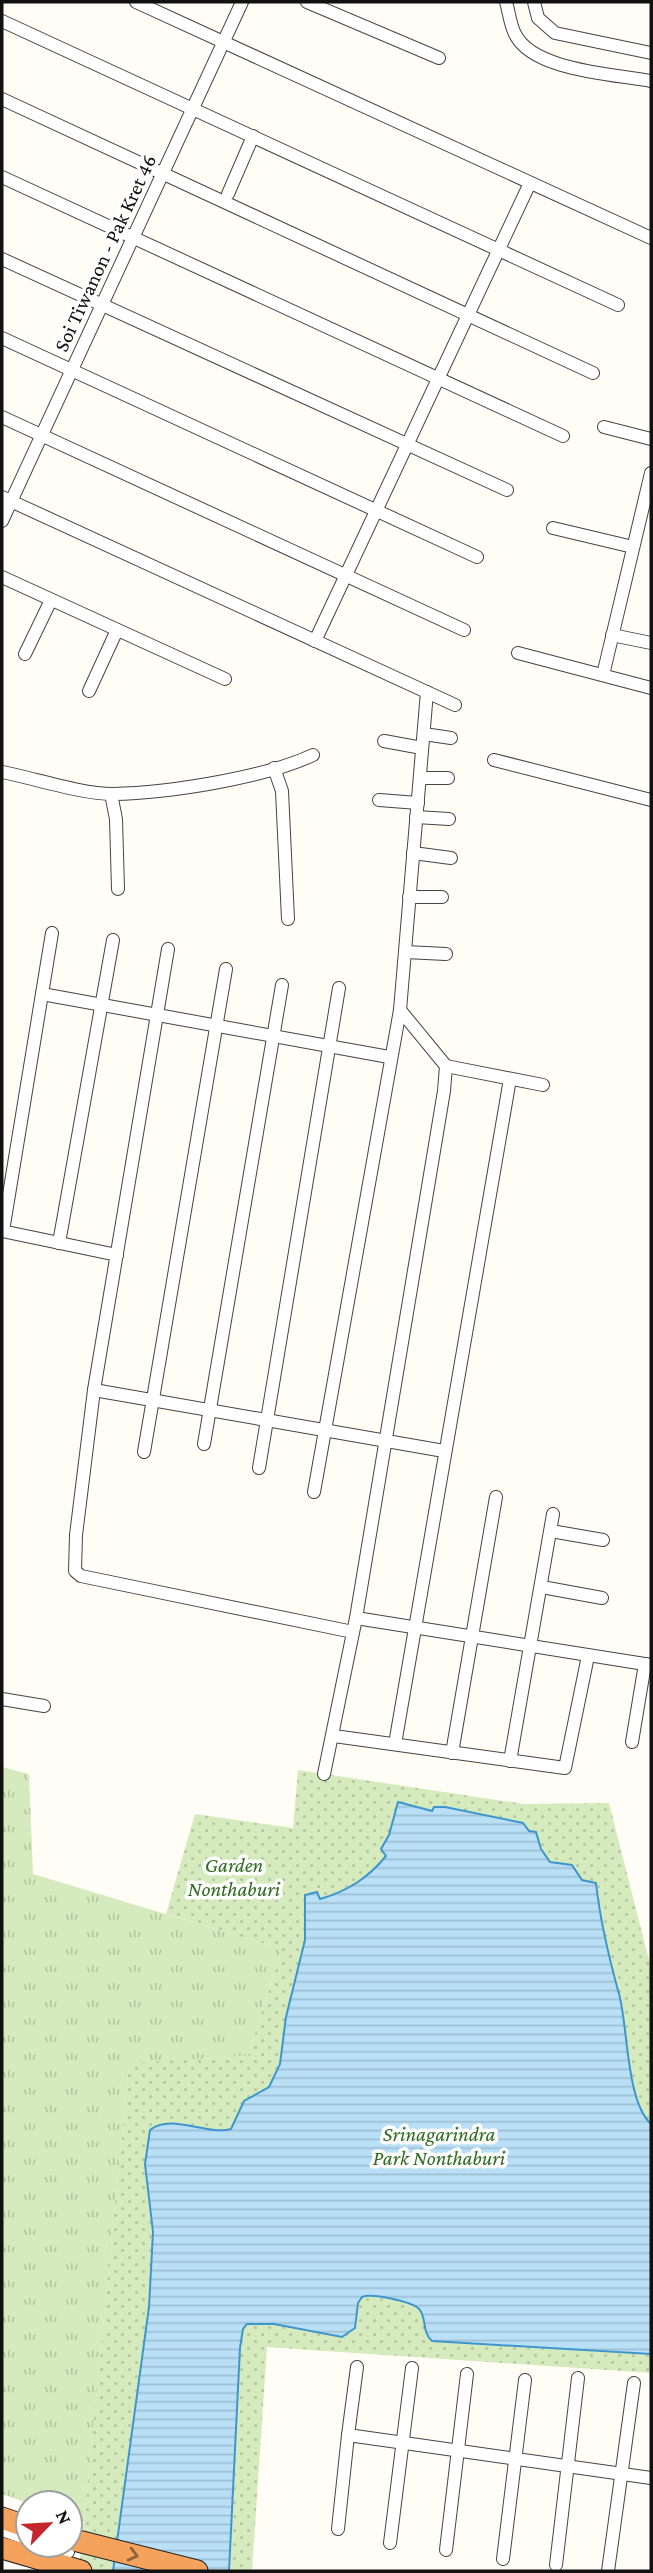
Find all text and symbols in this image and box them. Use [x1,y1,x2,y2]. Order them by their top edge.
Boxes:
street label: Soi Tiwanon - Pak Kret 46 [49,151,161,355]
park label: Garden Nonthaburi [188,1853,280,1901]
park label: Srinagarindra Park Nonthaburi [373,2122,506,2170]
north arrow [14,2489,84,2559]
text: N [52,2507,76,2527]
one-way arrow [127,2547,139,2561]

